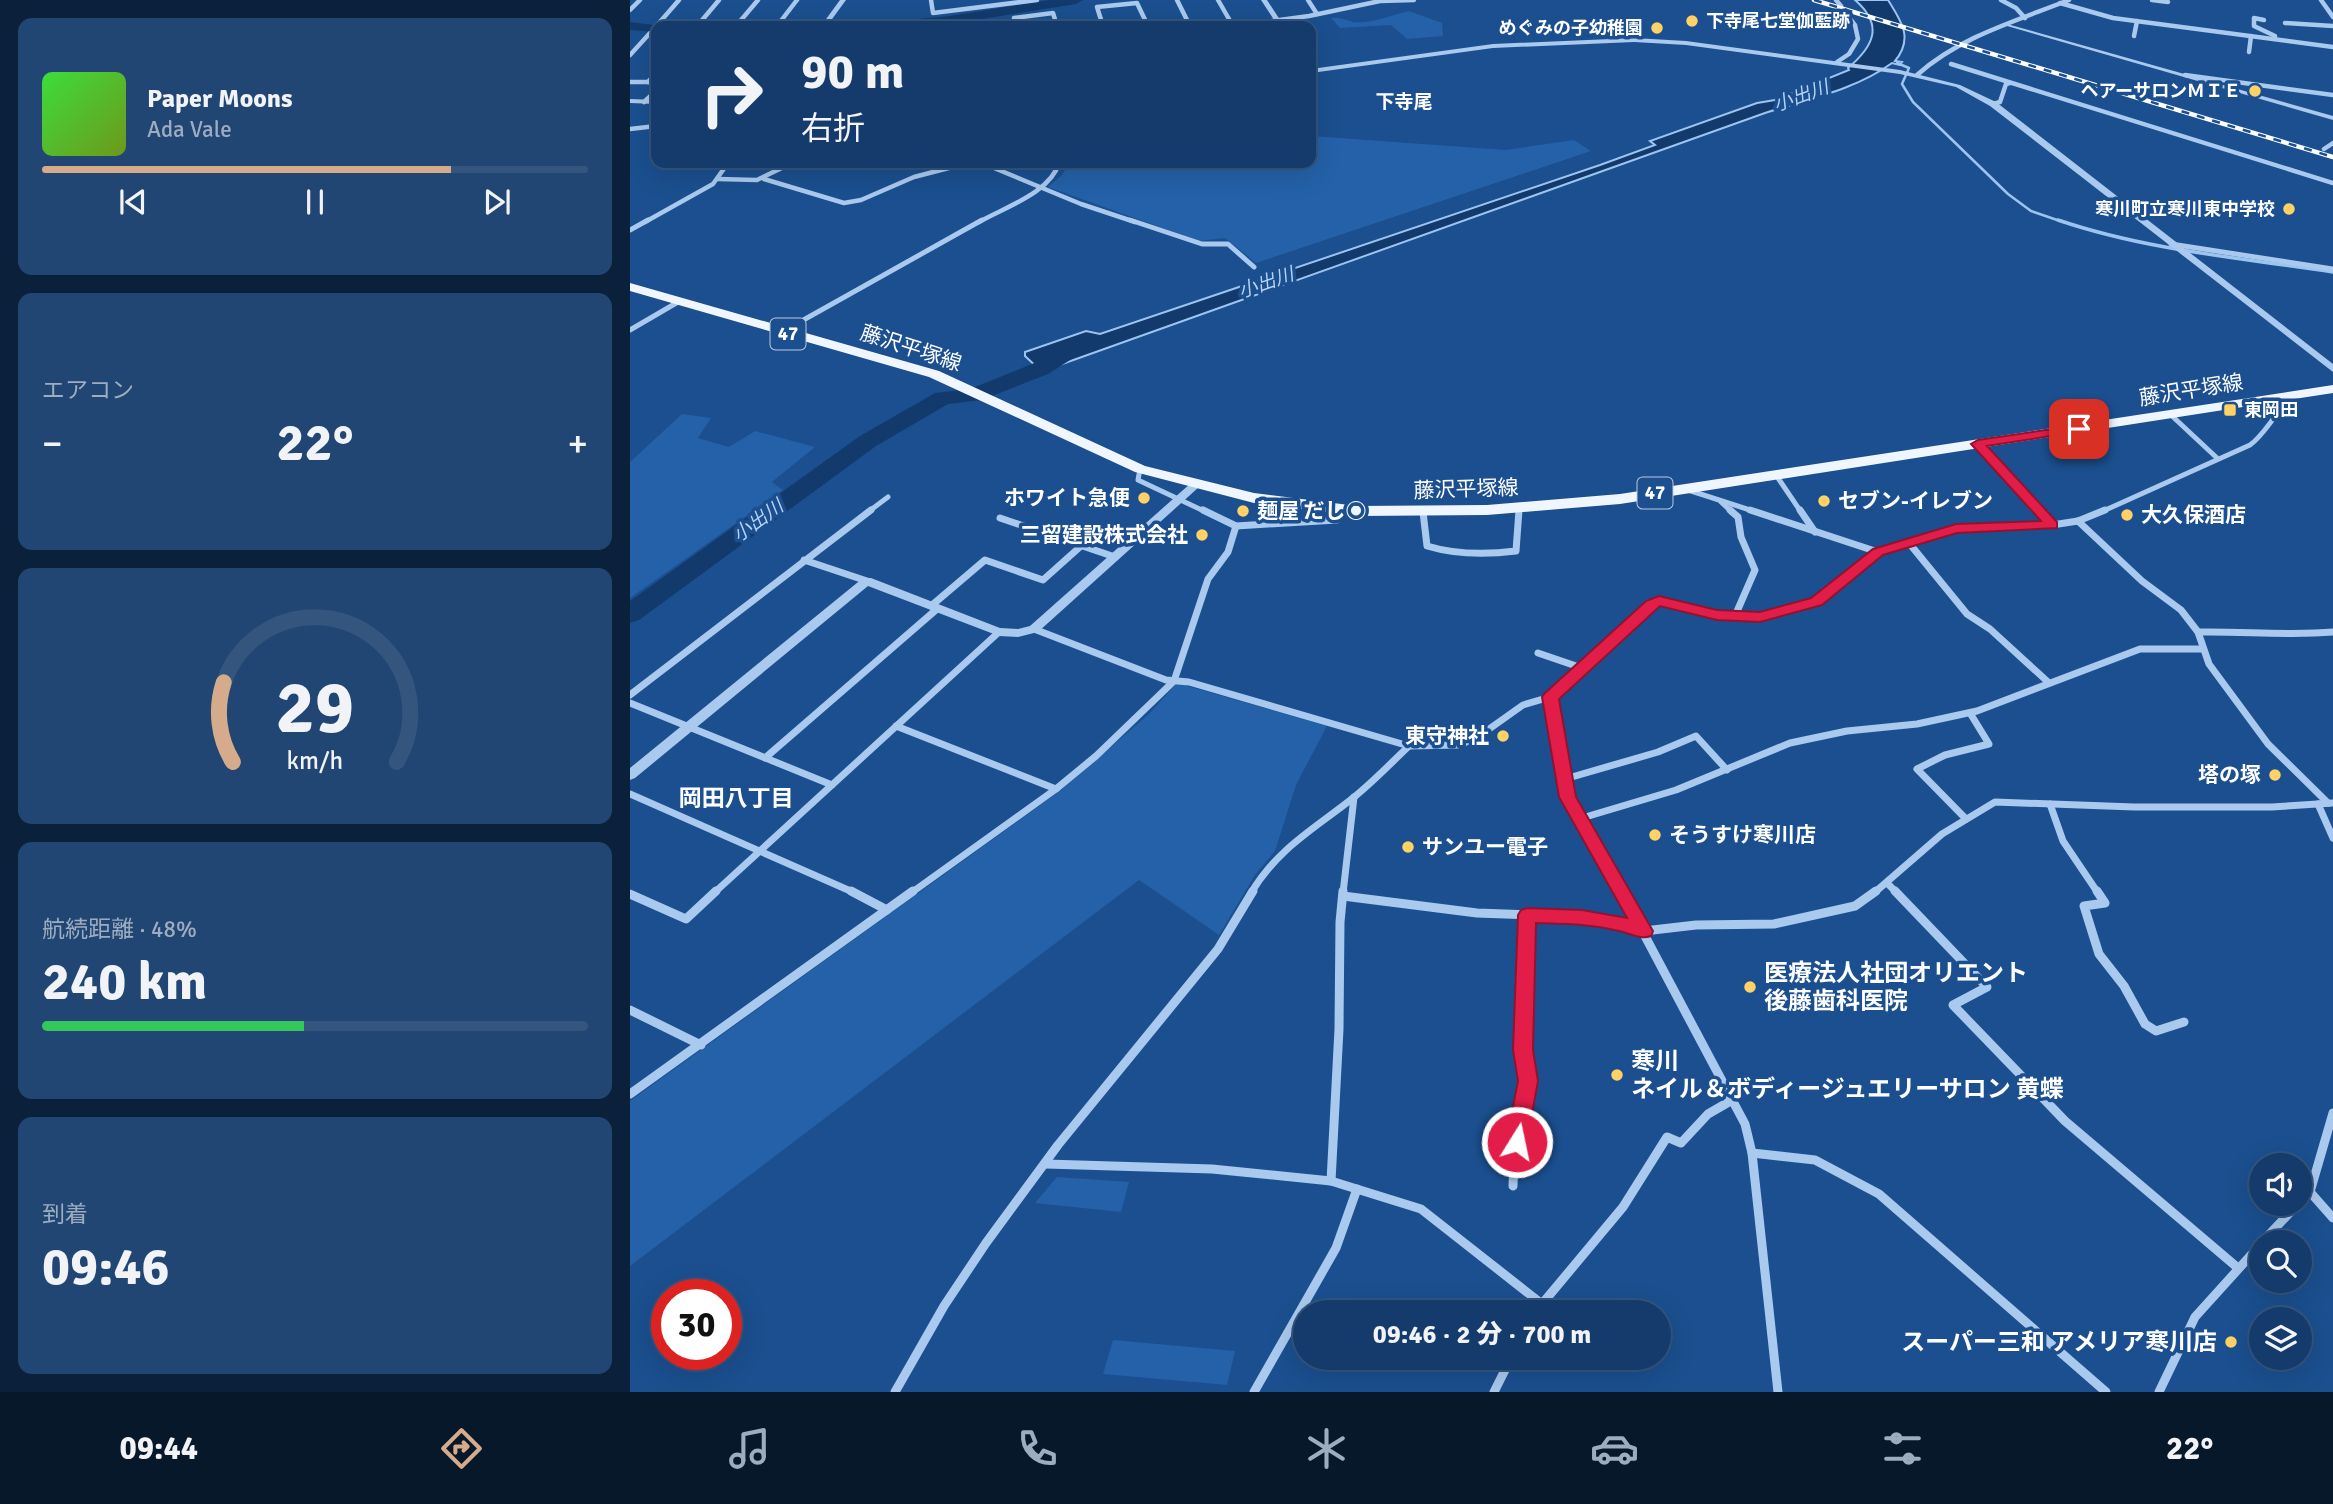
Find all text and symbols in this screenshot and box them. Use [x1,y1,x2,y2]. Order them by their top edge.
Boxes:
place label: 下寺尾七堂伽藍跡 [1706,10,1850,32]
marker: 下寺尾七堂伽藍跡 [1684,13,1700,29]
place label: めぐみの子幼稚園 [1498,17,1643,39]
marker: めぐみの子幼稚園 [1649,20,1665,36]
text: 90 m [801,42,904,102]
icon: right [686,49,777,140]
water label: 小出川 [1770,74,1834,117]
place label: ヘアーサロンＭＩＥ [2080,80,2241,102]
text: Paper Moons [147,83,293,115]
marker: ヘアーサロンＭＩＥ [2247,83,2263,99]
district label: 下寺尾 [1375,90,1433,114]
text: 右折 [801,109,865,148]
text: Ada Vale [147,115,232,144]
icon: previous [114,183,152,221]
icon: pause [296,183,334,221]
icon: next [478,183,516,221]
place label: 寒川町立寒川東中学校 [2095,198,2275,220]
marker: 寒川町立寒川東中学校 [2281,201,2297,217]
water label: 小出川 [1235,262,1299,304]
road number: 47 [770,318,806,350]
street label: 藤沢平塚線 [857,319,965,377]
street label: 藤沢平塚線 [2137,369,2245,411]
text: エアコン [42,376,134,405]
pin [2049,399,2109,459]
place label: 東岡田 [2244,399,2298,421]
marker: 東岡田 [2222,402,2238,418]
icon: arrive [2060,410,2098,448]
text: 22° [277,411,353,475]
text: − [42,420,63,467]
text: + [567,420,588,467]
street label: 藤沢平塚線 [1413,474,1519,504]
road number: 47 [1637,478,1672,508]
place label: ホワイト急便 [1004,485,1130,511]
place label: セブン-イレブン [1838,488,1993,514]
marker: ホワイト急便 [1136,490,1152,506]
water label: 小出川 [728,493,790,547]
marker: セブン-イレブン [1816,493,1832,509]
place label: 麺屋 だし○ [1257,498,1367,524]
place label: 大久保酒店 [2141,502,2246,528]
marker: 麺屋 だし○ [1235,503,1251,519]
marker: 大久保酒店 [2119,507,2135,523]
place label: 三留建設株式会社 [1020,522,1188,548]
marker: 三留建設株式会社 [1194,527,1210,543]
text: 29 [276,664,354,753]
place label: 東守神社 [1405,723,1489,749]
marker: 東守神社 [1495,728,1511,744]
text: km/h [287,745,343,776]
place label: 塔の塚 [2198,762,2261,788]
marker: 塔の塚 [2267,767,2283,783]
district label: 岡田八丁目 [679,784,794,813]
place label: そうすけ寒川店 [1669,822,1816,848]
marker: そうすけ寒川店 [1647,827,1663,843]
place label: サンユー電子 [1422,834,1548,860]
marker: サンユー電子 [1400,839,1416,855]
text: 航続距離 · 48% [42,915,197,944]
text: 240 km [42,950,207,1014]
place label: 医療法人社団オリエント 後藤歯科医院 [1764,958,2028,1016]
marker: 医療法人社団オリエント 後藤歯科医院 [1742,979,1758,995]
place label: 寒川 ネイル＆ボディージュエリーサロン 黄蝶 [1631,1046,2064,1104]
marker: 寒川 ネイル＆ボディージュエリーサロン 黄蝶 [1609,1067,1625,1083]
position arrow [1480,1105,1554,1179]
map controls [2249,1153,2312,1370]
button: sound [2249,1153,2312,1216]
text: 到着 [42,1200,88,1229]
button: search [2249,1230,2312,1293]
text: 09:46 [42,1235,170,1299]
speed limit sign: 30 [651,1279,742,1370]
button: layers [2249,1307,2312,1370]
text: 09:46 · 2 分 · 700 m [1373,1319,1591,1351]
place label: スーパー三和 アメリア寒川店 [1901,1327,2217,1357]
marker: スーパー三和 アメリア寒川店 [2223,1334,2239,1350]
icon: directions [437,1424,486,1473]
icon: music [725,1424,774,1473]
icon: phone [1013,1424,1062,1473]
icon: climate [1302,1424,1351,1473]
icon: car [1590,1424,1639,1473]
icon: filters [1878,1424,1927,1473]
text: 09:44 [120,1429,198,1468]
text: 22° [2166,1429,2213,1468]

